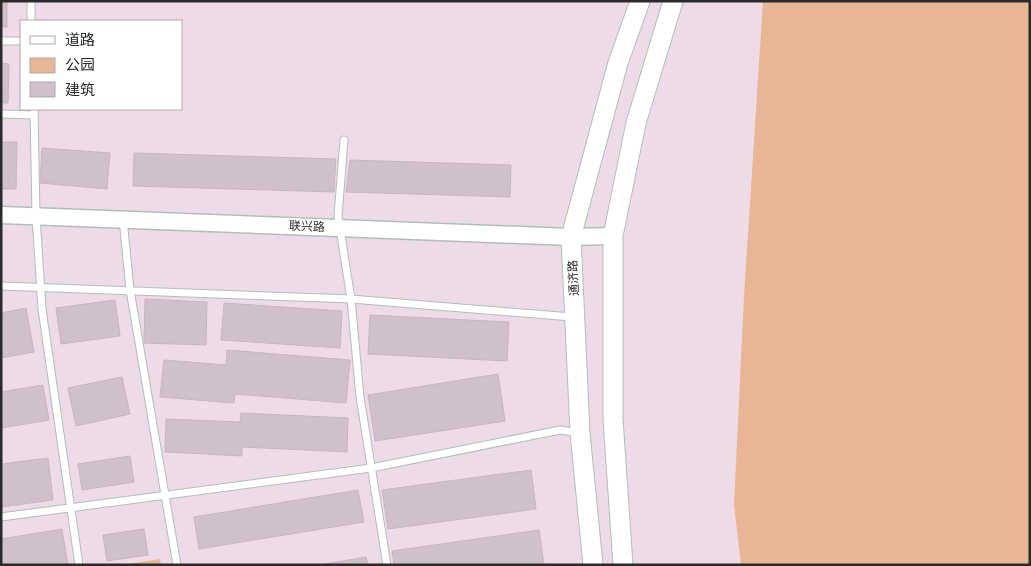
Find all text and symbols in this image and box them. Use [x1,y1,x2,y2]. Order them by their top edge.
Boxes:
legend [20,20,182,110]
text: 道路 [65,31,95,48]
text: 公园 [65,56,95,73]
text: 建筑 [65,81,95,98]
street label: 联兴路 [289,219,325,233]
street label: 通济路 [566,260,580,296]

